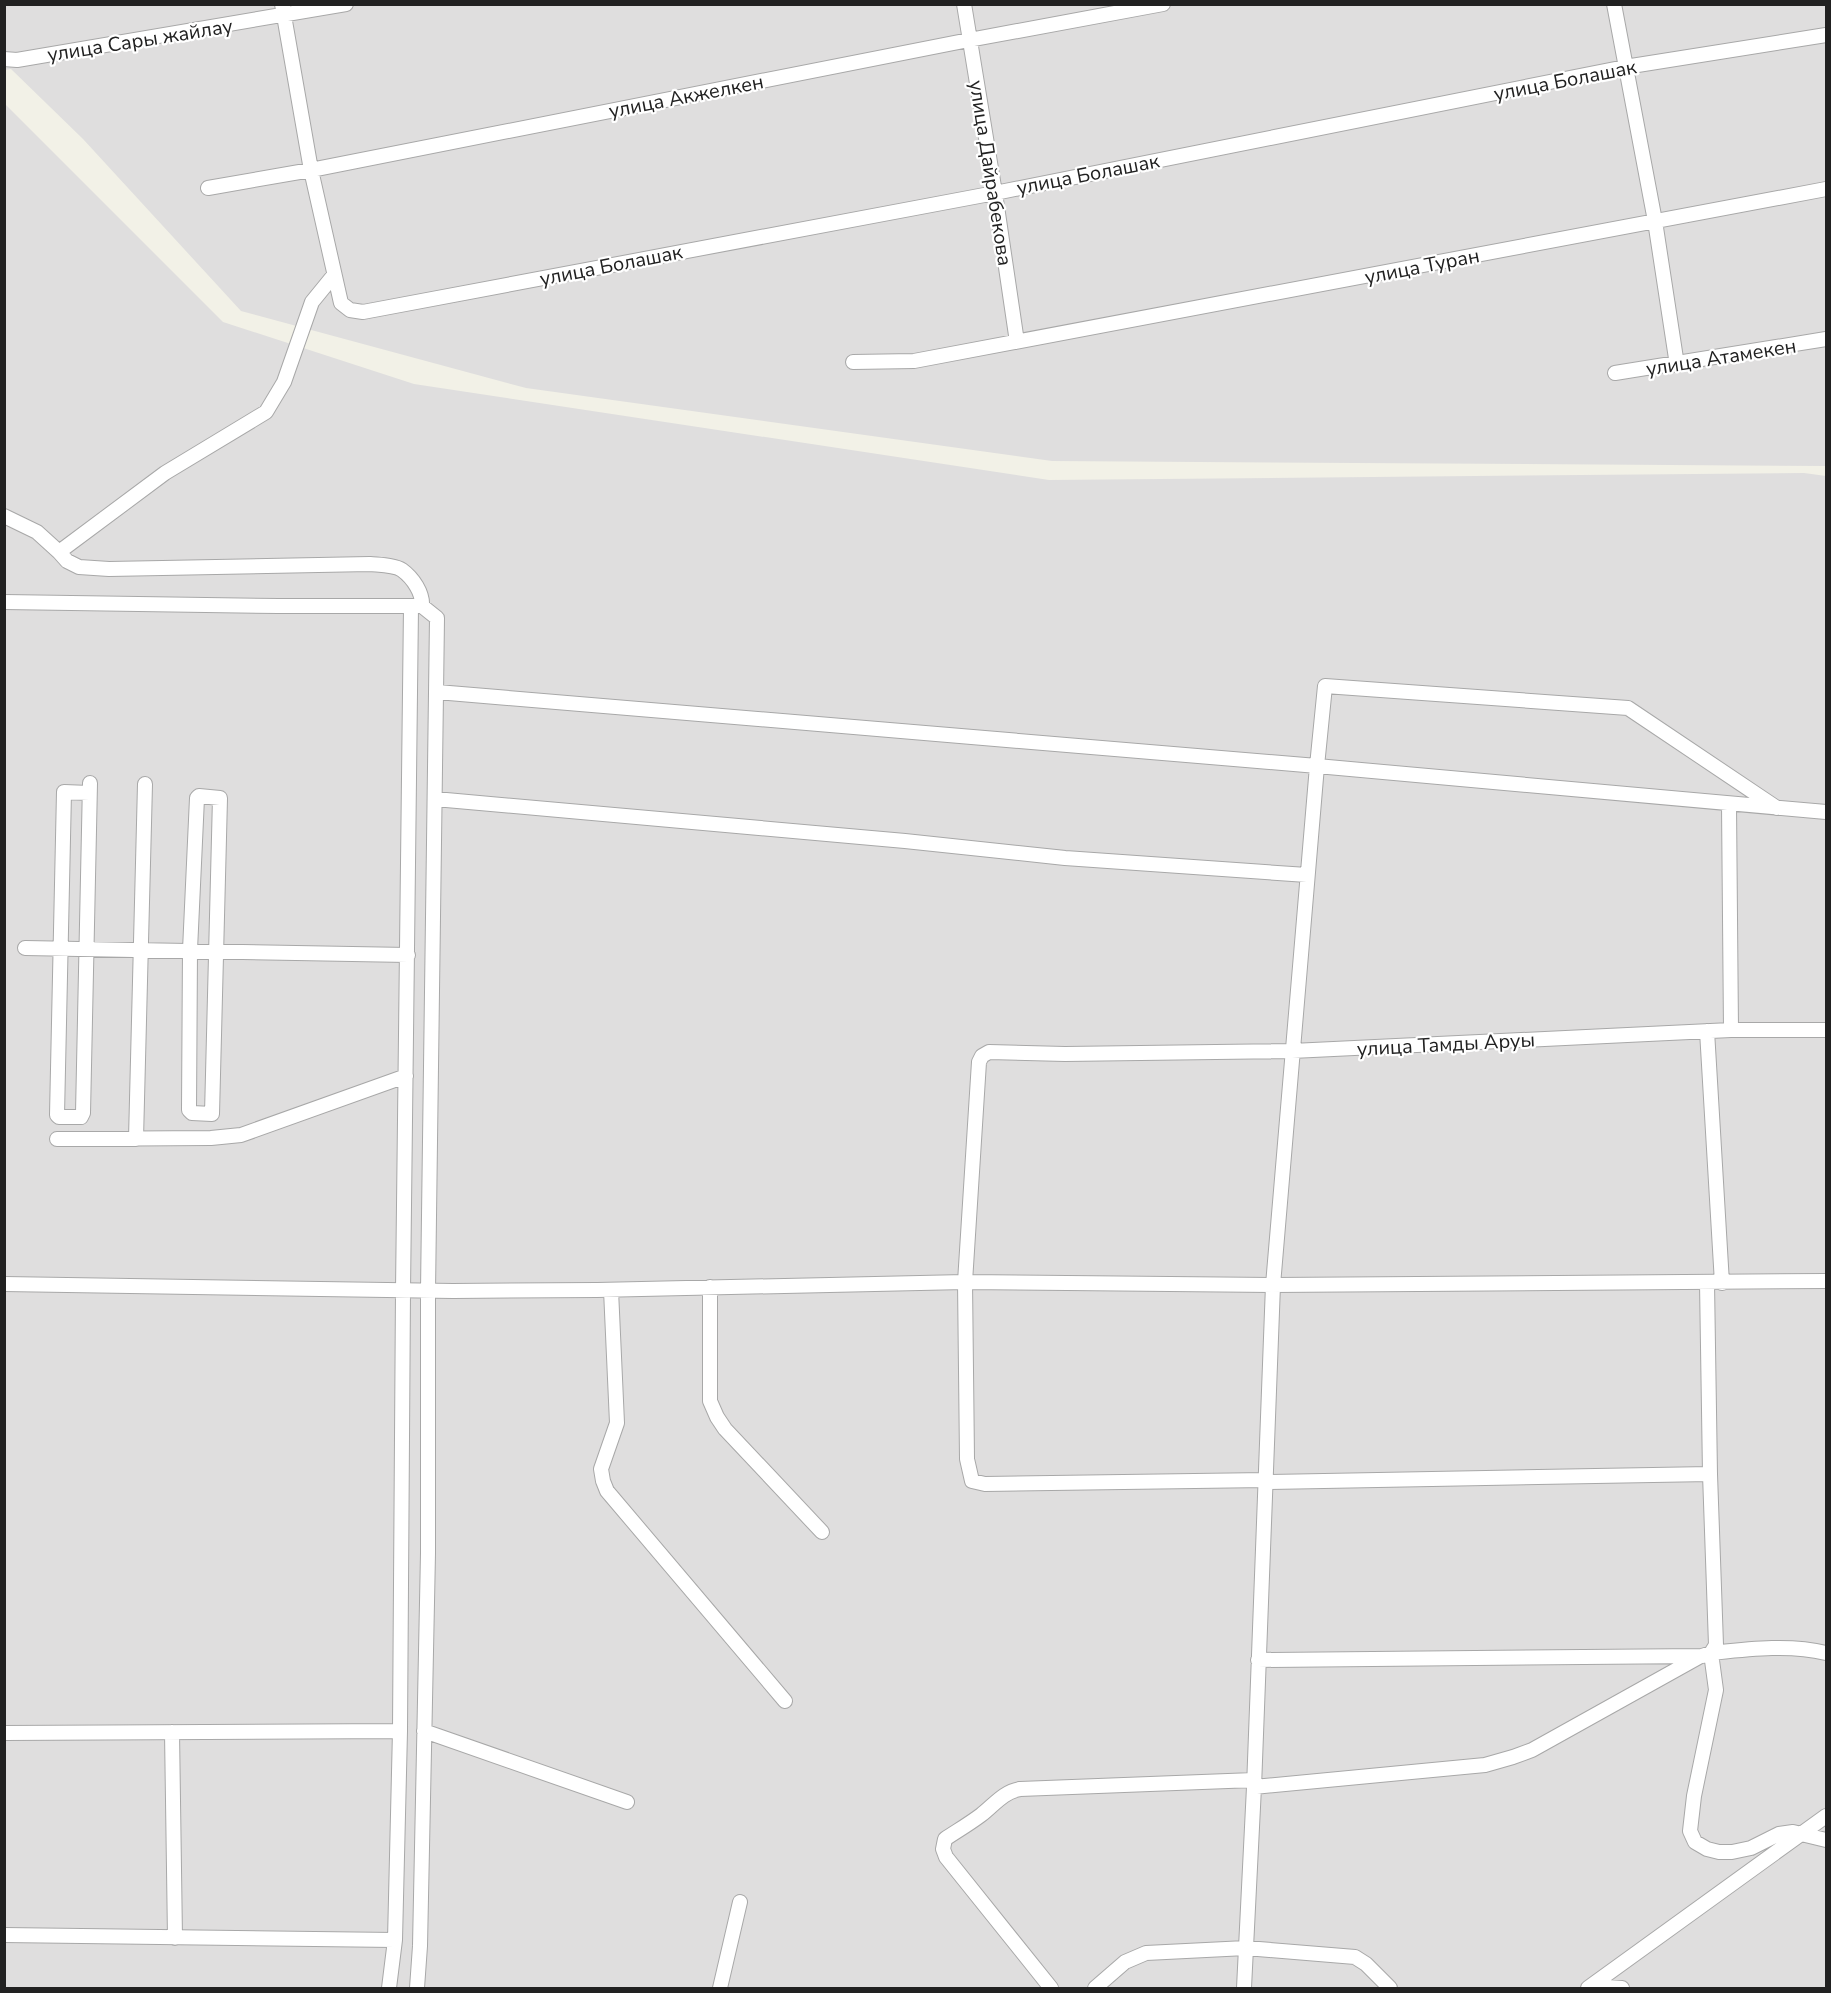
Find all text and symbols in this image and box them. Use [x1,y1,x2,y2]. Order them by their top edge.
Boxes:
street label: улица Сары жайлау [45,12,235,68]
street label: улица Болашак [1491,53,1639,108]
street label: улица Акжелкен [606,68,766,125]
street label: улица Дайрабекова [963,78,1018,268]
street label: улица Болашак [1014,147,1162,202]
street label: улица Болашак [537,238,685,293]
street label: улица Туран [1362,242,1482,291]
street label: улица Атамекен [1644,332,1798,383]
street label: улица Тамды Аруы [1356,1026,1536,1063]

